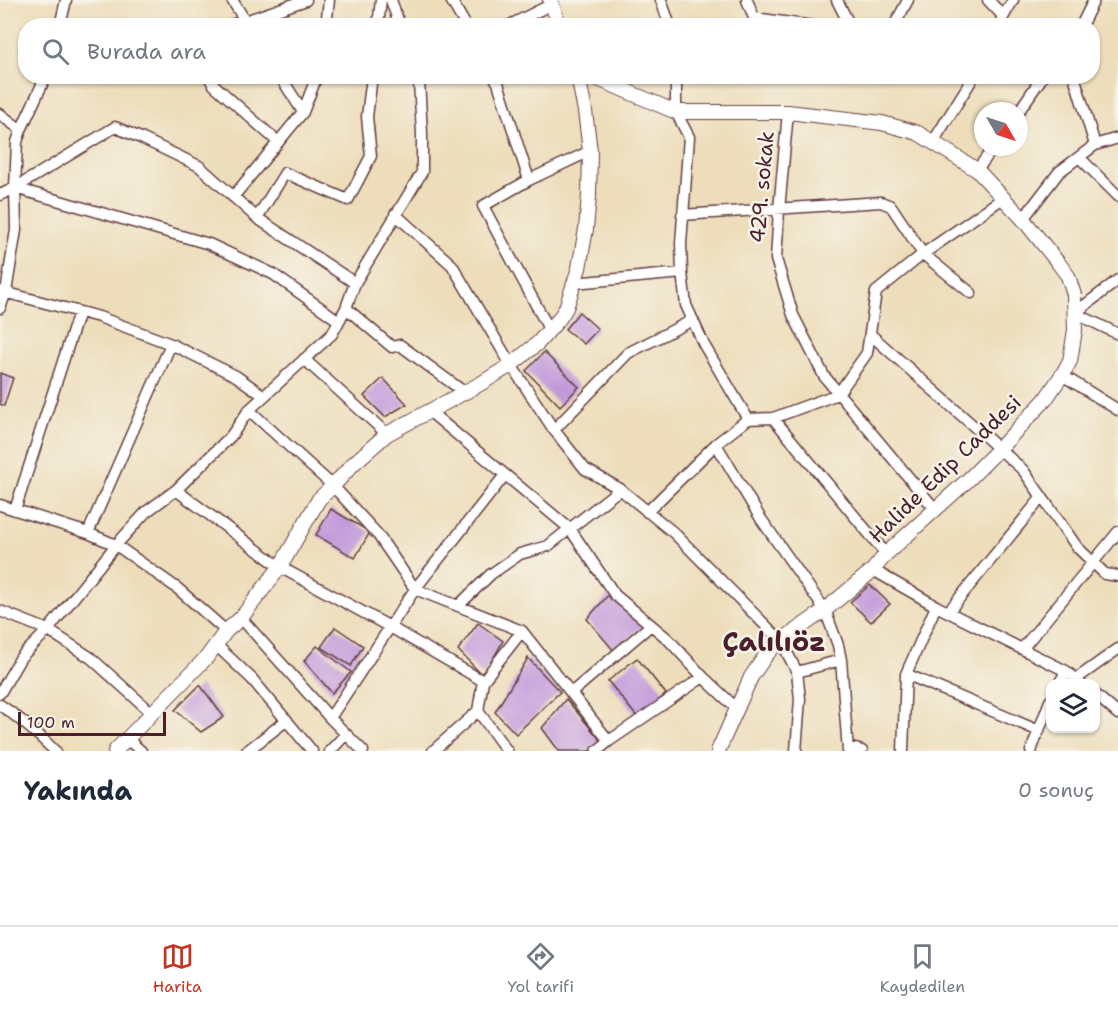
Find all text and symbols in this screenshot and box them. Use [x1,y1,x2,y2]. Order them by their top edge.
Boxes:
search box [18,18,1100,84]
icon: search [39,35,72,68]
text: Burada ara [87,37,206,66]
north arrow [974,102,1028,156]
street label: 429. sokak [743,130,781,244]
street label: Halide Edip Caddesi [863,389,1027,549]
district label: Çalılıöz [722,623,826,660]
map controls [1046,679,1100,733]
button: layers [1046,679,1100,733]
scale bar [18,709,166,736]
text: 100 m [27,712,75,733]
text: Yakında [24,773,132,808]
text: 0 sonuç [1018,777,1094,803]
tab: Harita [153,940,202,997]
tab: Yol tarifi [508,940,574,997]
tab: Kaydedilen [880,940,965,997]

